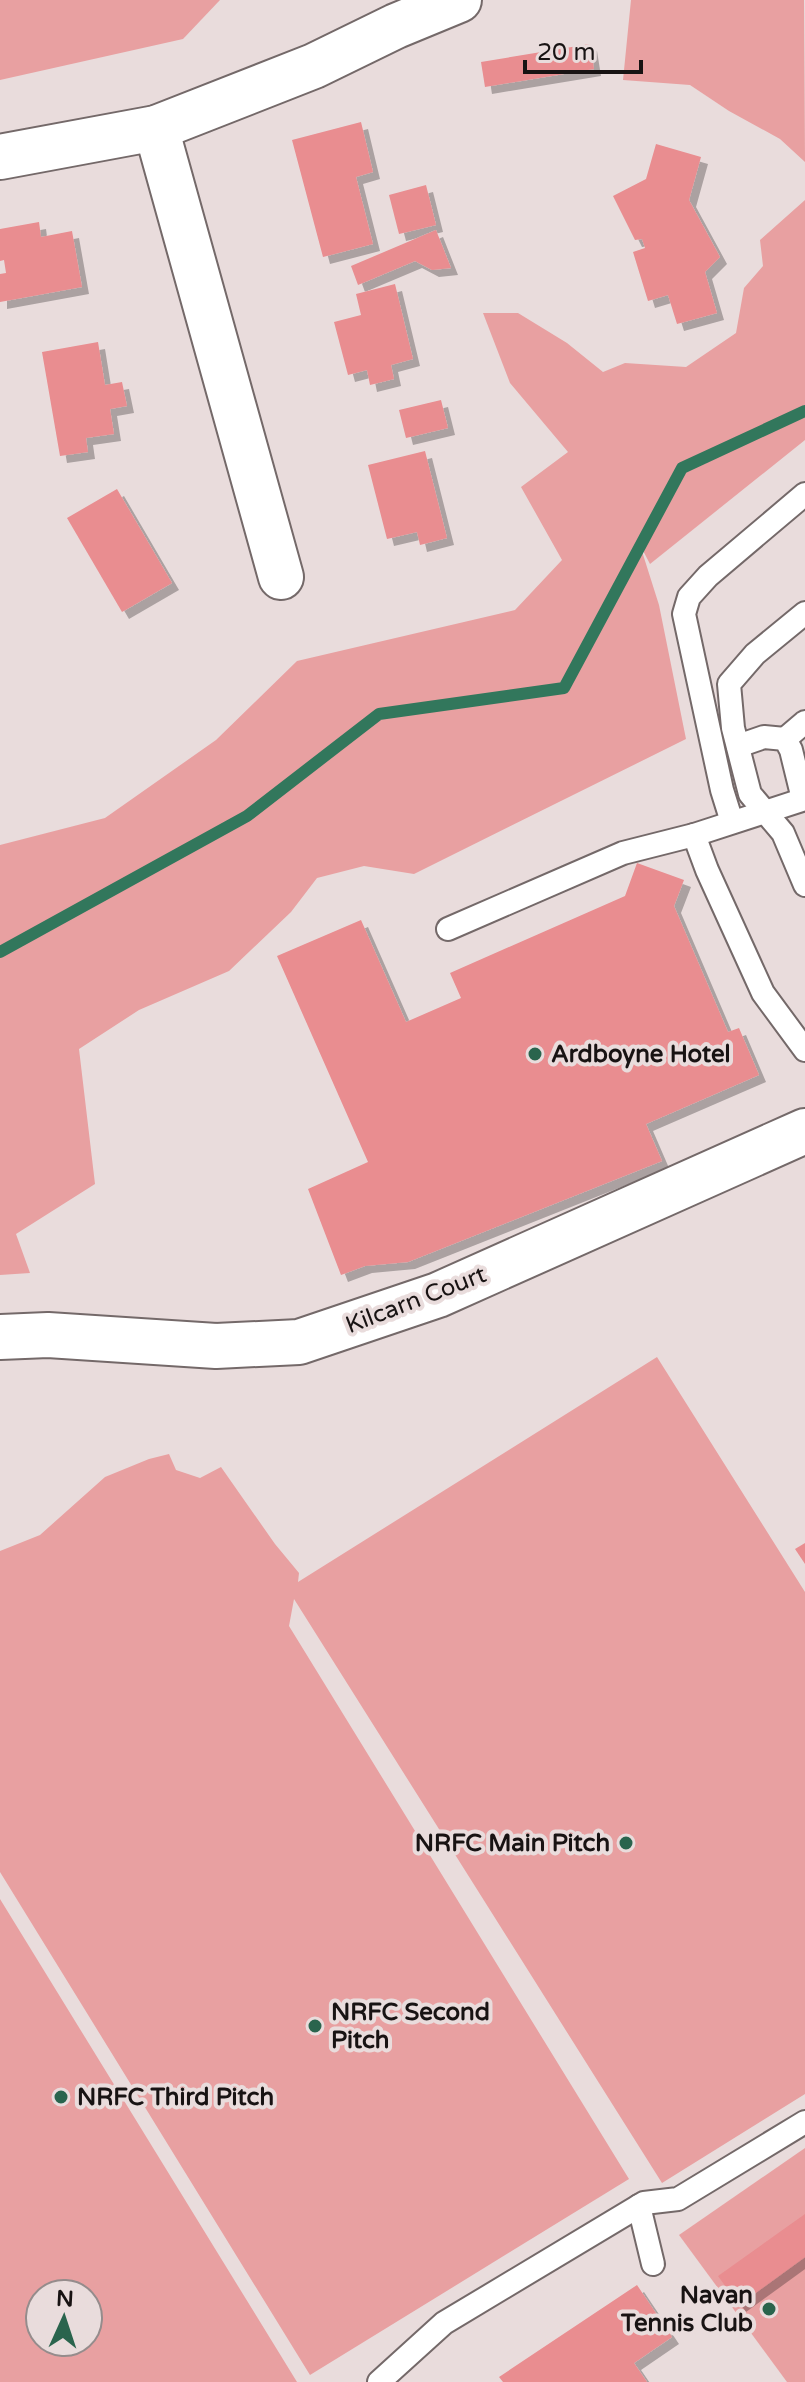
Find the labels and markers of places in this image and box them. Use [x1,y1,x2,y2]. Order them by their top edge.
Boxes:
place label: Ardboyne Hotel [551,1040,730,1069]
marker: Ardboyne Hotel [526,1045,544,1063]
place label: NRFC Main Pitch [415,1829,610,1858]
marker: NRFC Main Pitch [617,1834,635,1852]
place label: NRFC Second Pitch [331,1998,490,2055]
marker: NRFC Second Pitch [306,2017,324,2035]
place label: NRFC Third Pitch [77,2083,274,2112]
marker: NRFC Third Pitch [52,2088,70,2106]
place label: Navan Tennis Club [620,2281,753,2338]
marker: Navan Tennis Club [760,2300,778,2318]

